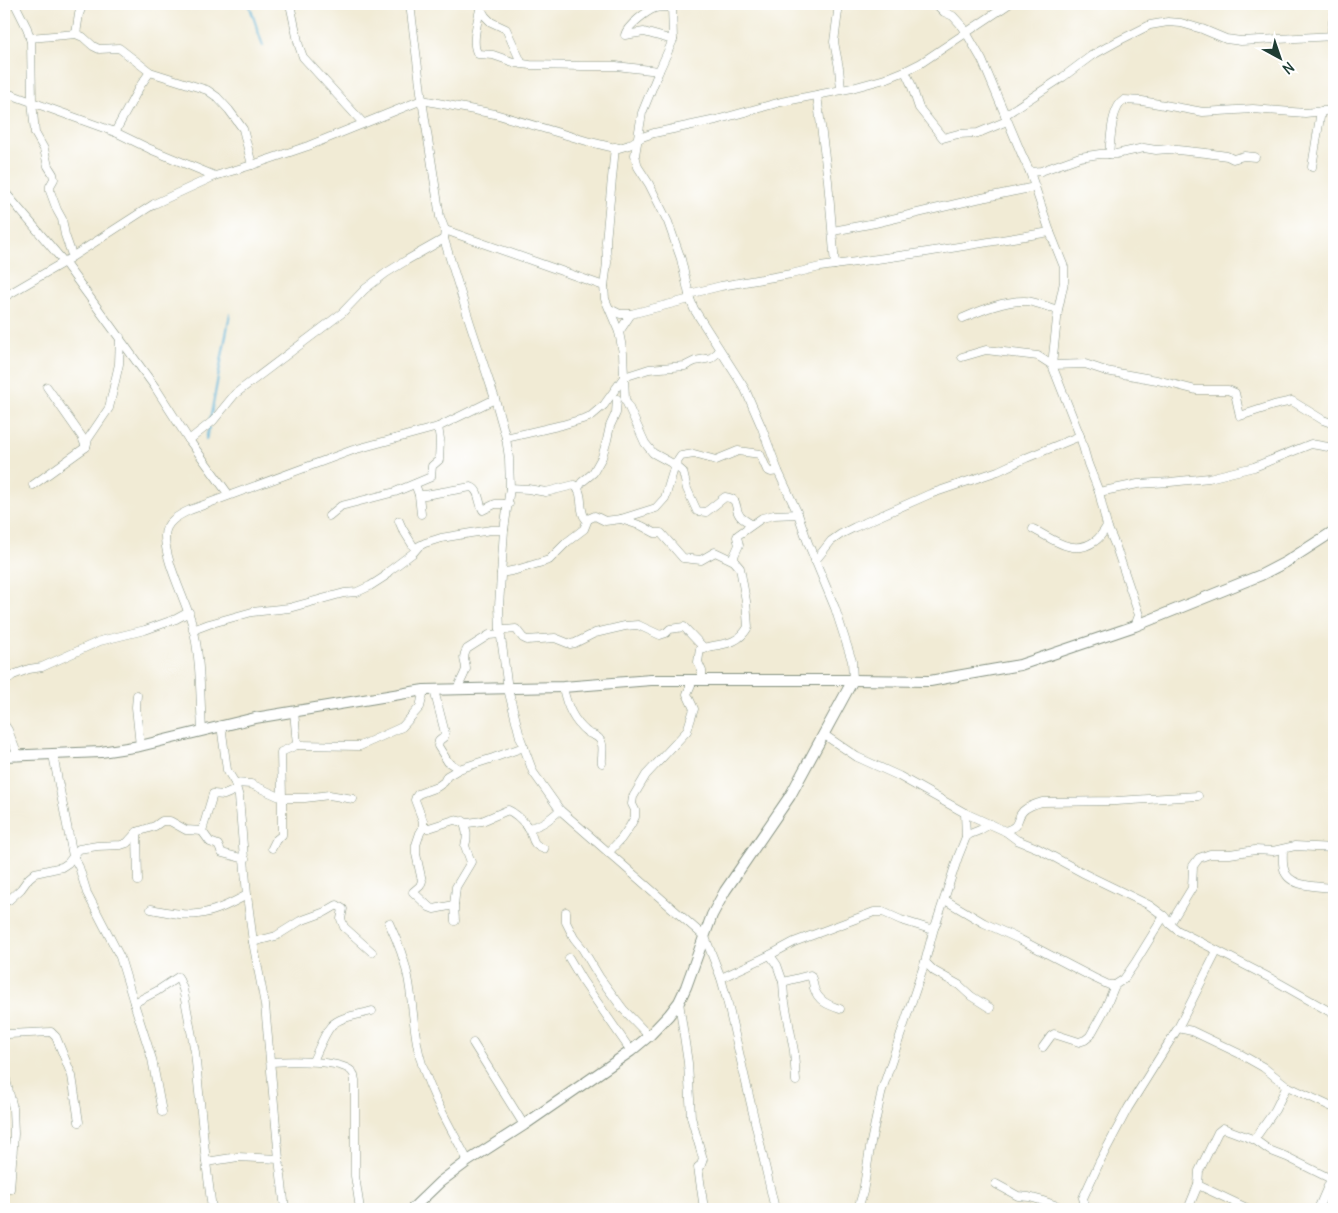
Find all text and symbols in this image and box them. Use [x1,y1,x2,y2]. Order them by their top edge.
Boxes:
north arrow [1256,32,1306,82]
text: N [1279,58,1298,78]

